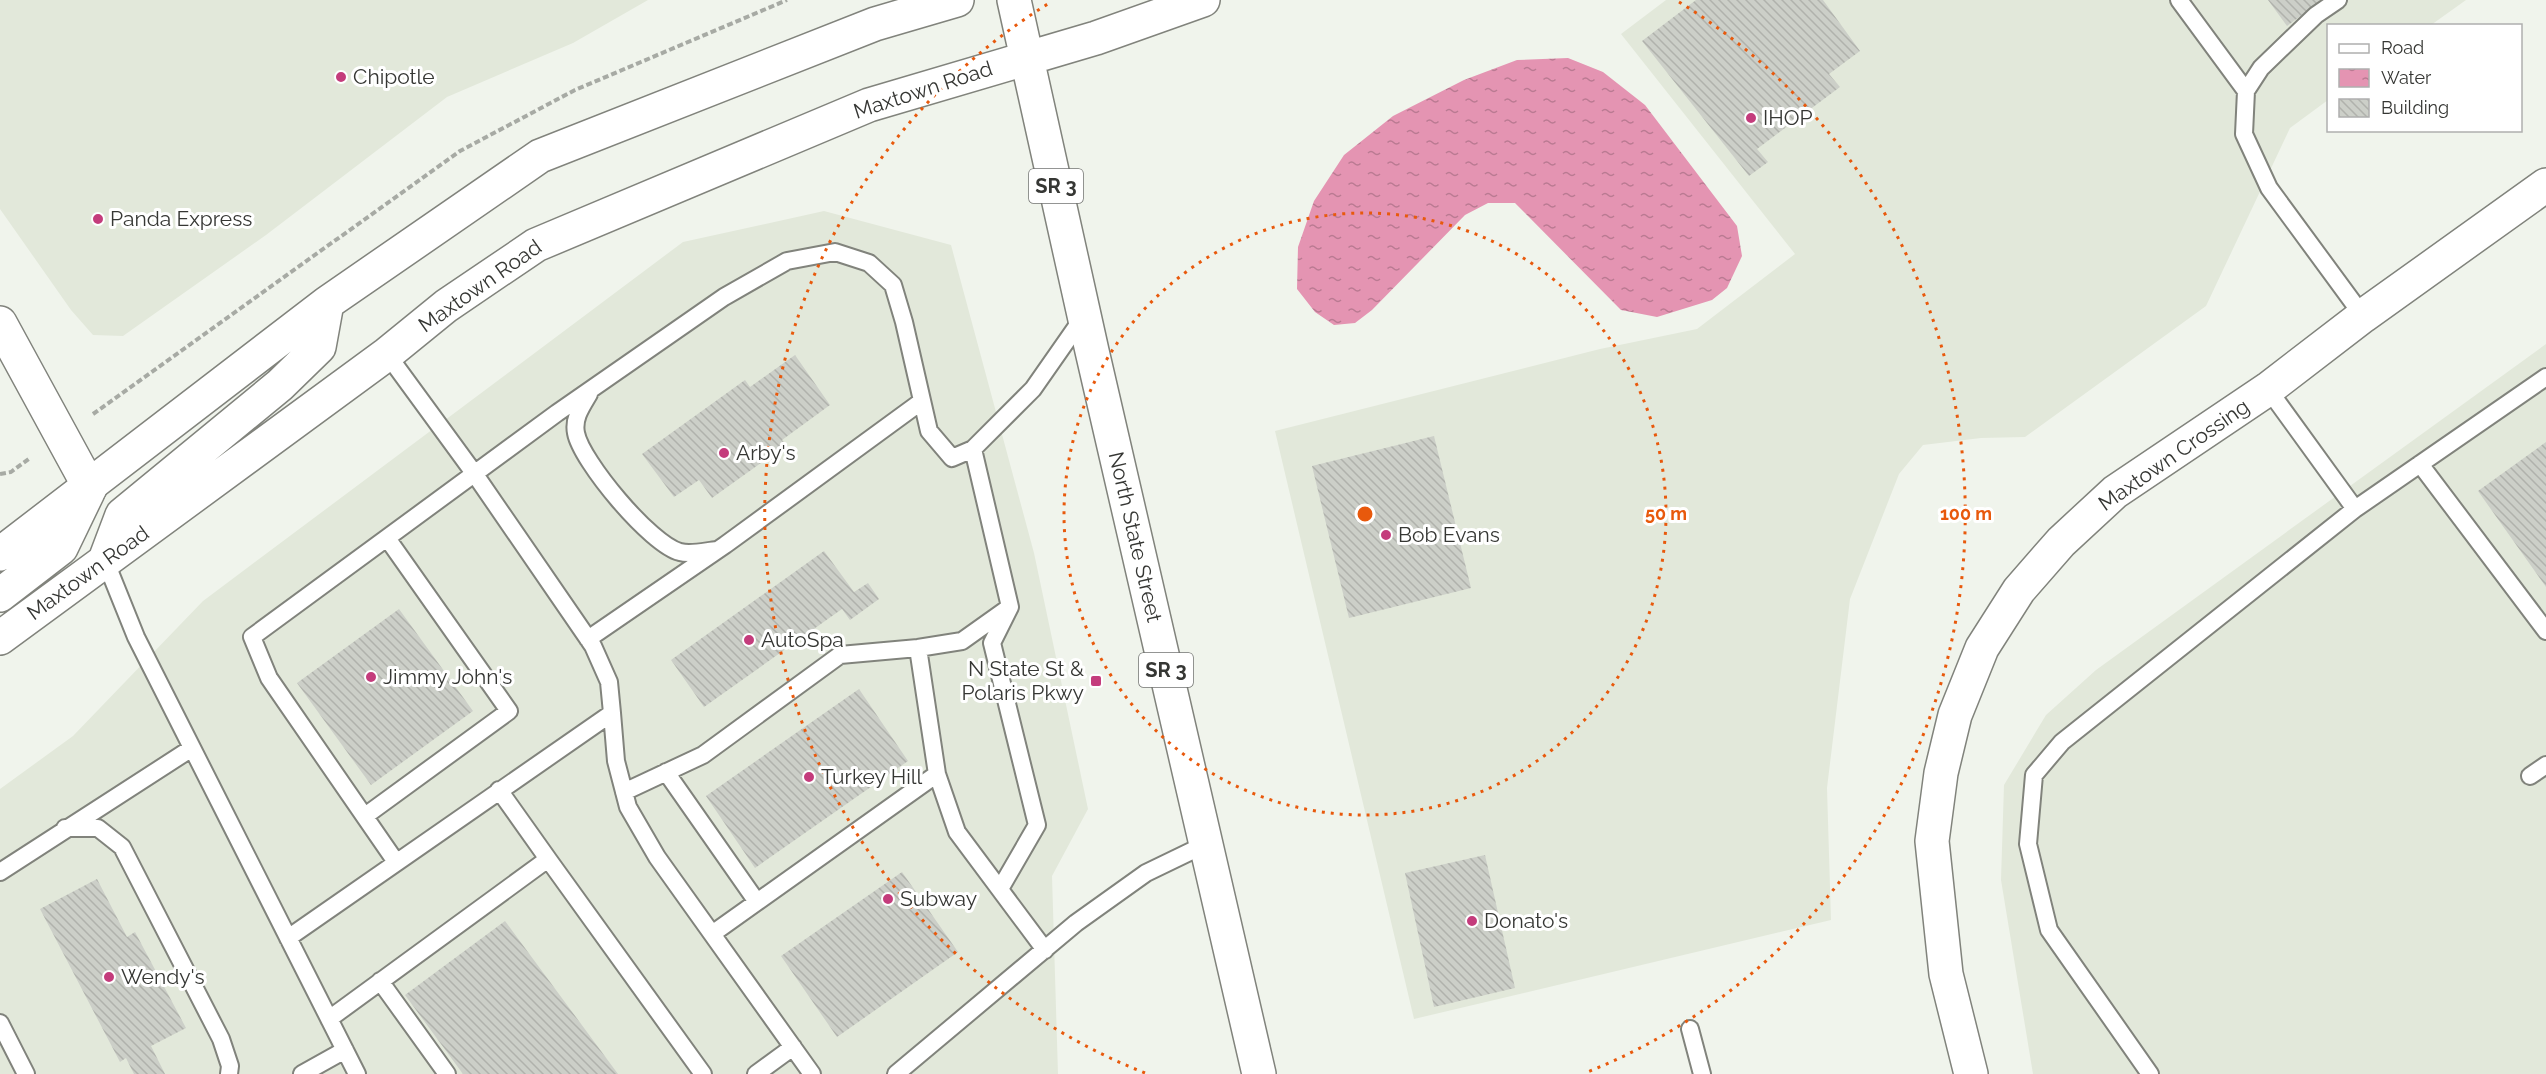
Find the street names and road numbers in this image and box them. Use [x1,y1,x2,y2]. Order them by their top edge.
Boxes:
street label: Maxtown Road [850,55,995,124]
road number: SR 3 [1029,169,1083,203]
street label: Maxtown Road [413,234,546,337]
street label: Maxtown Crossing [2094,393,2254,516]
street label: North State Street [1104,449,1167,625]
street label: Maxtown Road [22,520,153,625]
road number: SR 3 [1139,653,1193,687]

